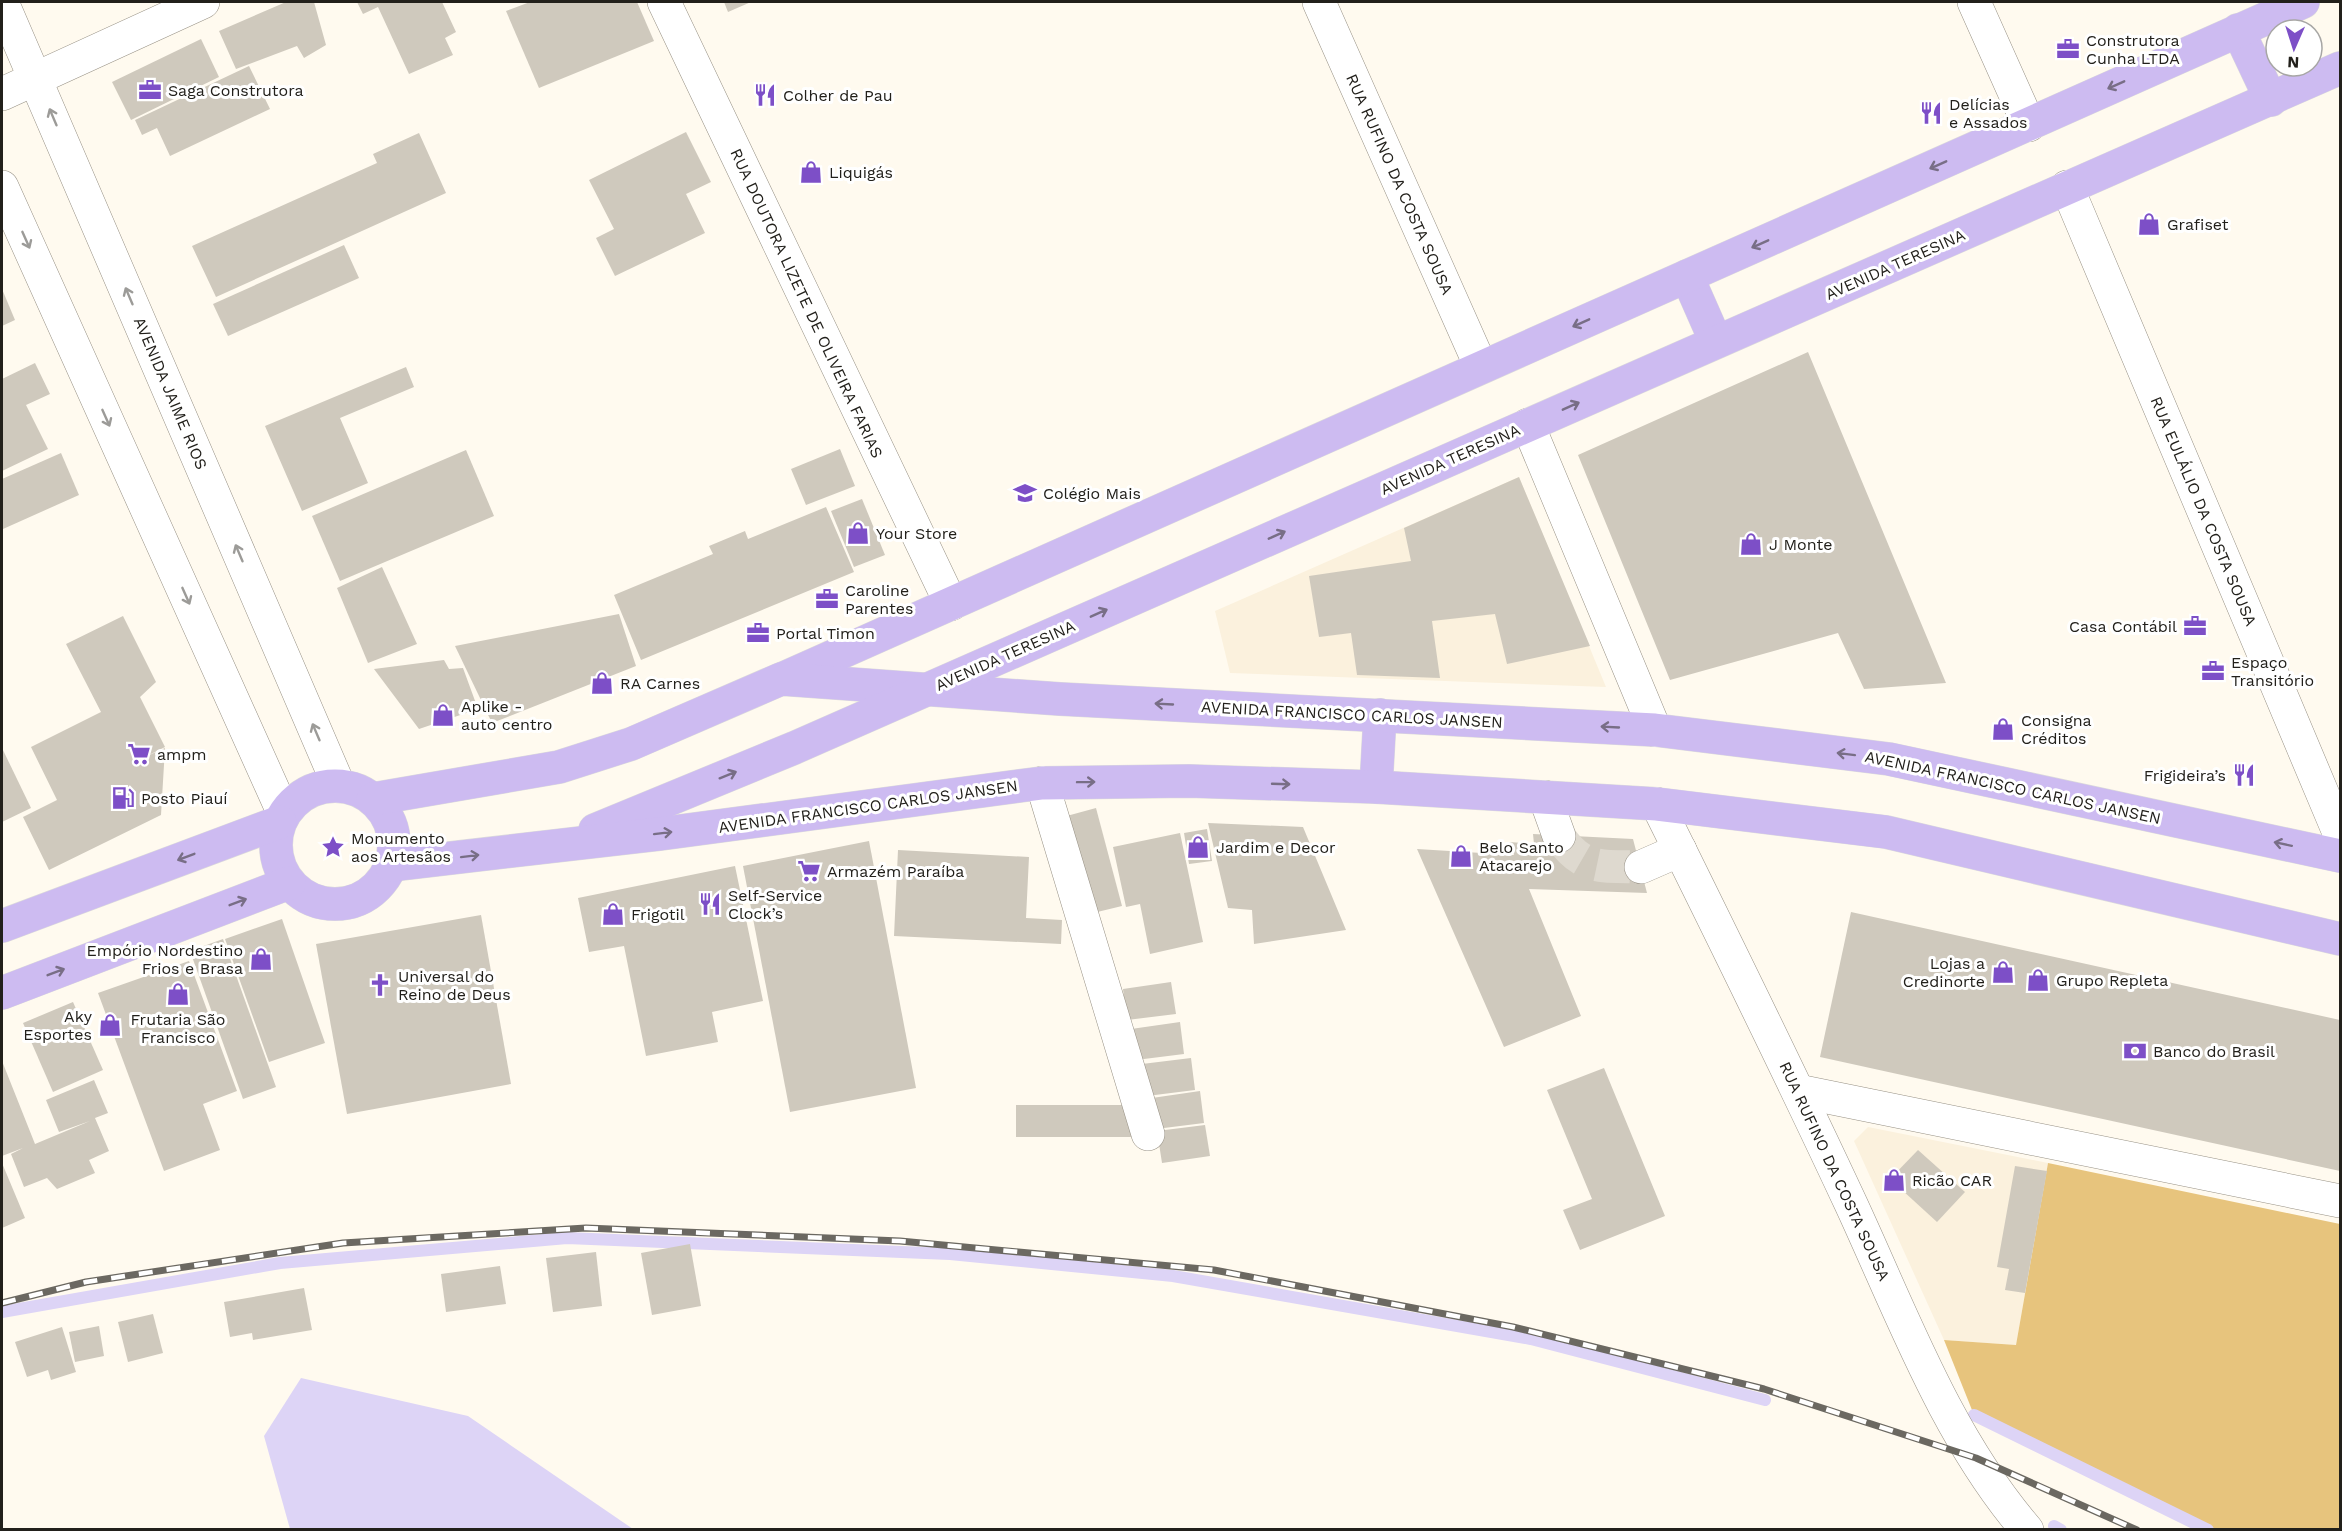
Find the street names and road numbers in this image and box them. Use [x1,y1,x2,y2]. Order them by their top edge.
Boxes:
street label: RUA RUFINO DA COSTA SOUSA [1342,71,1457,298]
street label: RUA DOUTORA LIZETE DE OLIVEIRA FARIAS [726,146,887,461]
street label: AVENIDA TERESINA [1822,225,1968,304]
street label: AVENIDA JAIME RIOS [130,314,211,472]
street label: RUA EULÁLIO DA COSTA SOUSA [2146,394,2261,629]
street label: AVENIDA TERESINA [1377,420,1523,499]
street label: AVENIDA TERESINA [932,616,1078,695]
street label: AVENIDA FRANCISCO CARLOS JANSEN [1201,697,1503,732]
street label: AVENIDA FRANCISCO CARLOS JANSEN [1863,747,2163,828]
street label: AVENIDA FRANCISCO CARLOS JANSEN [717,776,1019,837]
street label: RUA RUFINO DA COSTA SOUSA [1775,1059,1894,1284]

